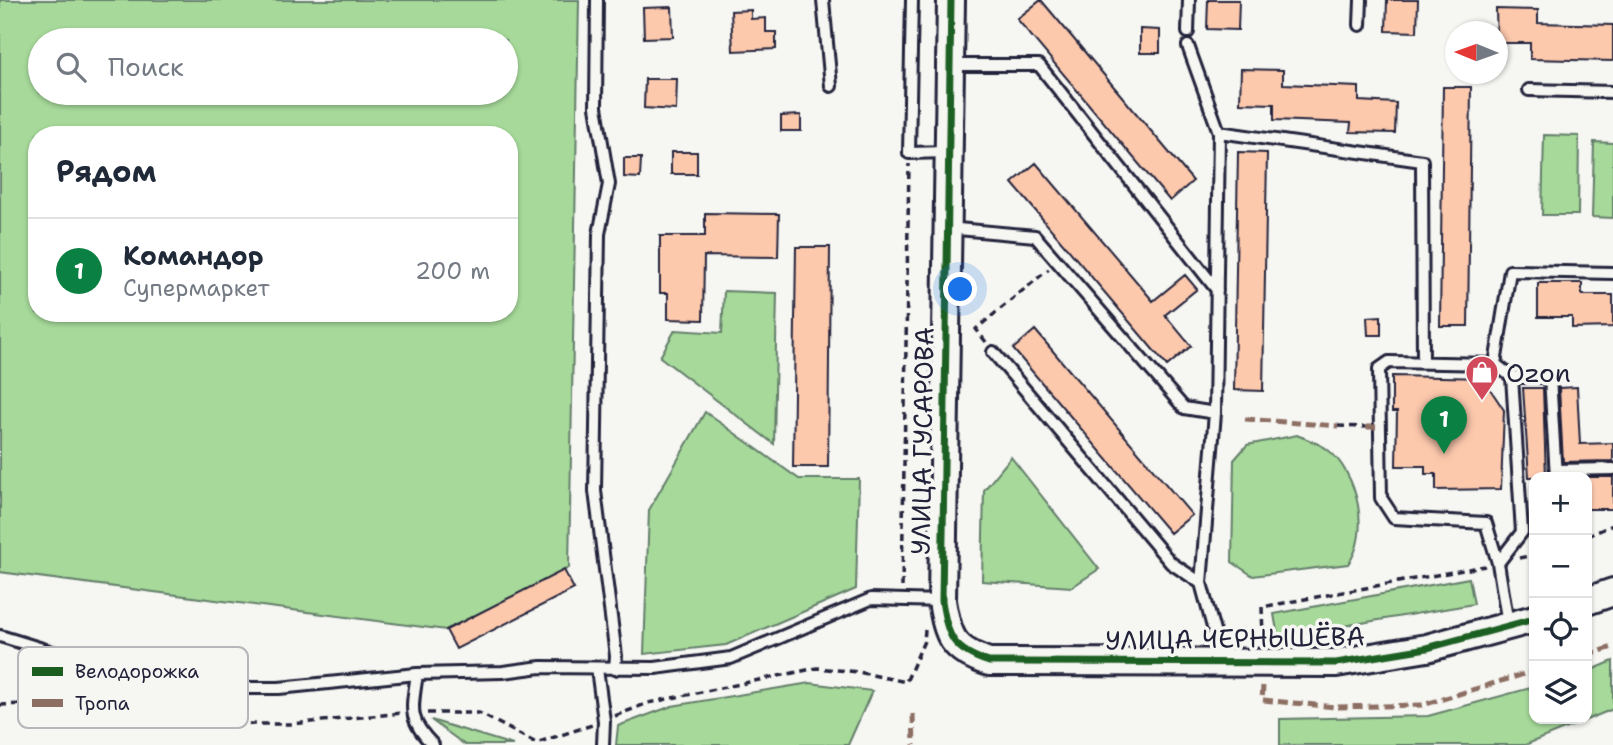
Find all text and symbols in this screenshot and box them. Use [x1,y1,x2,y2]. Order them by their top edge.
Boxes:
north arrow [1445,21,1508,84]
search box [28,28,518,105]
icon: search [52,48,90,86]
text: Поиск [108,49,184,84]
text: Рядом [56,151,156,192]
text: Командор [123,238,264,273]
text: 1 [74,256,84,286]
text: 200 m [415,256,490,286]
your location [943,272,977,306]
text: Супермаркет [123,273,270,303]
street label: УЛИЦА ГУСАРОВА [903,327,941,555]
shop icon: Ozon [1463,353,1501,402]
place label: Ozon [1506,355,1571,390]
pin: 1 [1421,396,1467,454]
map controls [1529,472,1592,724]
button: + [1529,472,1592,535]
button: − [1529,535,1592,598]
button: locate [1529,598,1592,661]
street label: УЛИЦА ЧЕРНЫШЁВА [1105,618,1365,658]
legend [18,647,248,728]
text: Велодорожка [75,659,199,684]
button: layers [1529,661,1592,724]
text: Тропа [75,691,130,716]

